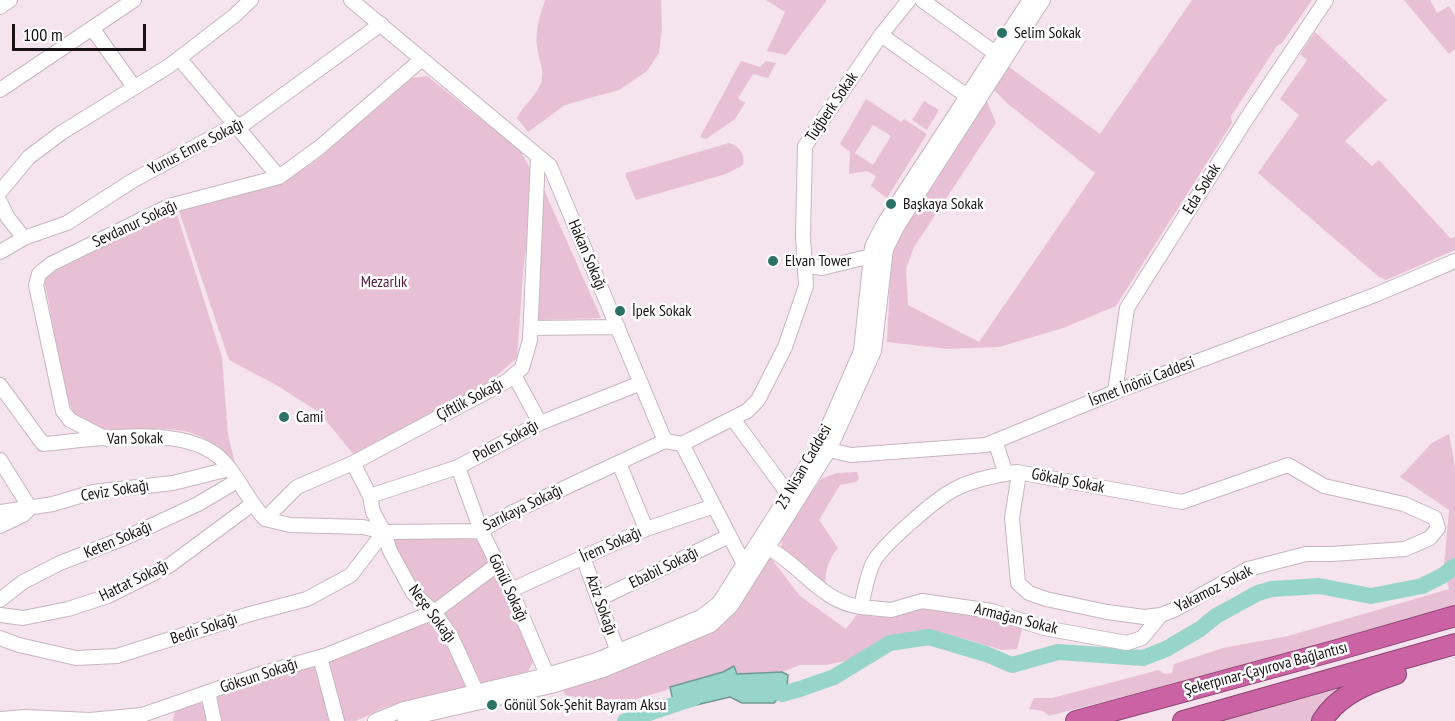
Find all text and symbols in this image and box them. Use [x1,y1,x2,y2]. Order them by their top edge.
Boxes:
scale bar [15,12,148,50]
text: 100 m [23,23,63,46]
place label: Selim Sokak [1014,23,1081,43]
marker: Selim Sokak [995,26,1009,40]
street label: Tuğberk Sokak [802,69,862,145]
street label: Yunus Emre Sokağı [145,115,247,179]
street label: Eda Sokak [1179,160,1225,218]
place label: Başkaya Sokak [903,194,983,214]
street label: Sevdanur Sokağı [90,196,180,252]
marker: Başkaya Sokak [884,197,898,211]
street label: Hakan Sokağı [564,217,610,293]
place label: Elvan Tower [785,251,851,271]
marker: Elvan Tower [766,254,780,268]
park label: Mezarlık [361,272,407,292]
place label: İpek Sokak [632,301,691,321]
marker: İpek Sokak [613,304,627,318]
street label: İsmet İnönü Caddesi [1086,353,1198,411]
street label: Çiftlik Sokağı [433,374,507,426]
place label: Cami [296,407,323,427]
marker: Cami [277,410,291,424]
street label: Polen Sokağı [470,416,542,466]
street label: 23 Nisan Caddesi [772,421,836,513]
street label: Van Sokak [107,429,163,449]
street label: Gökalp Sokak [1030,465,1106,497]
street label: Ceviz Sokağı [80,476,150,506]
street label: Sarıkaya Sokağı [480,480,566,536]
street label: Keten Sokağı [81,517,155,563]
street label: İrem Sokağı [577,523,645,567]
street label: Ebabil Sokağı [626,543,702,593]
street label: Gönül Sokağı [484,551,532,625]
street label: Hattat Sokağı [96,556,172,606]
street label: Yakamoz Sokak [1172,561,1256,617]
street label: Aziz Sokağı [581,572,621,638]
street label: Neşe Sokağı [404,581,460,647]
street label: Armağan Sokak [972,599,1060,639]
street label: Bedir Sokağı [168,609,240,649]
street label: Şekerpınar-Çayırova Bağlantısı [1182,638,1350,700]
street label: Göksun Sokağı [218,654,300,698]
place label: Gönül Sok-Şehit Bayram Aksu [504,695,666,715]
marker: Gönül Sok-Şehit Bayram Aksu [485,698,499,712]

